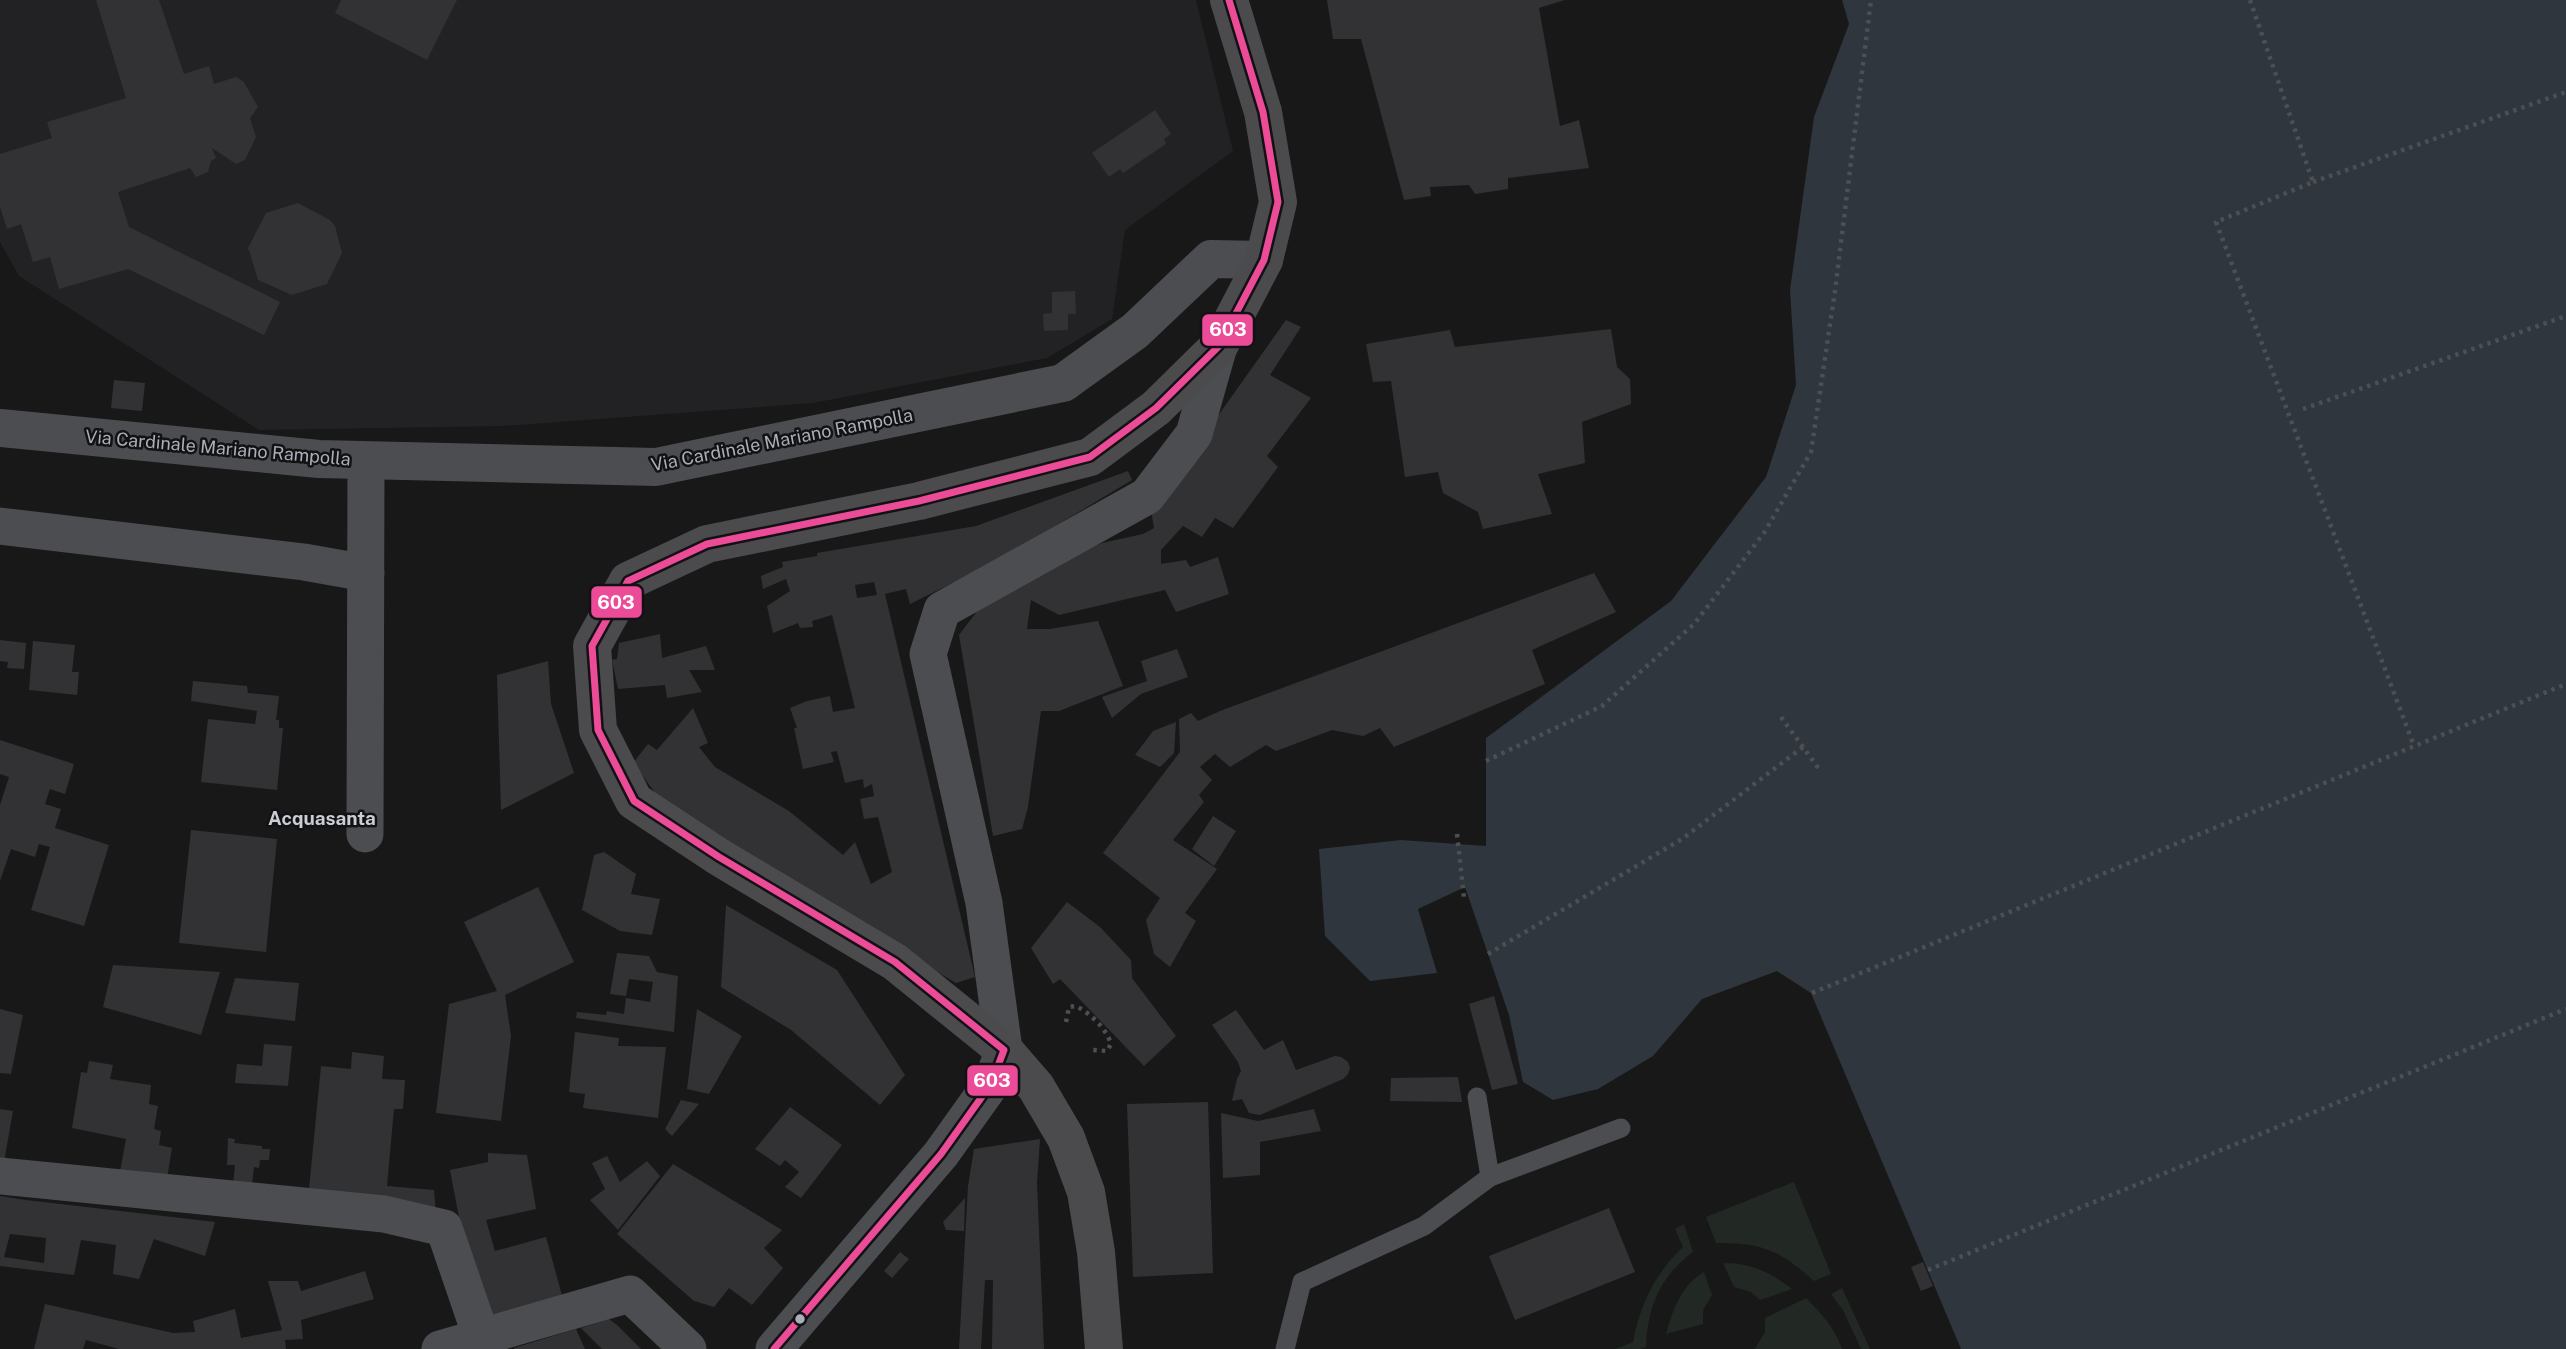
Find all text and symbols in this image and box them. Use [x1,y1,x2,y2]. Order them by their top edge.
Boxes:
line badge: 603 [1201,313,1254,347]
text: 603 [1209,318,1247,340]
street label: Via Cardinale Mariano Rampolla [649,404,915,475]
street label: Via Cardinale Mariano Rampolla [85,425,352,470]
line badge: 603 [590,585,643,619]
text: 603 [597,591,635,613]
district label: Acquasanta [268,807,376,829]
line badge: 603 [966,1064,1019,1097]
text: 603 [973,1069,1011,1091]
unlabelled marker [793,1312,807,1326]

